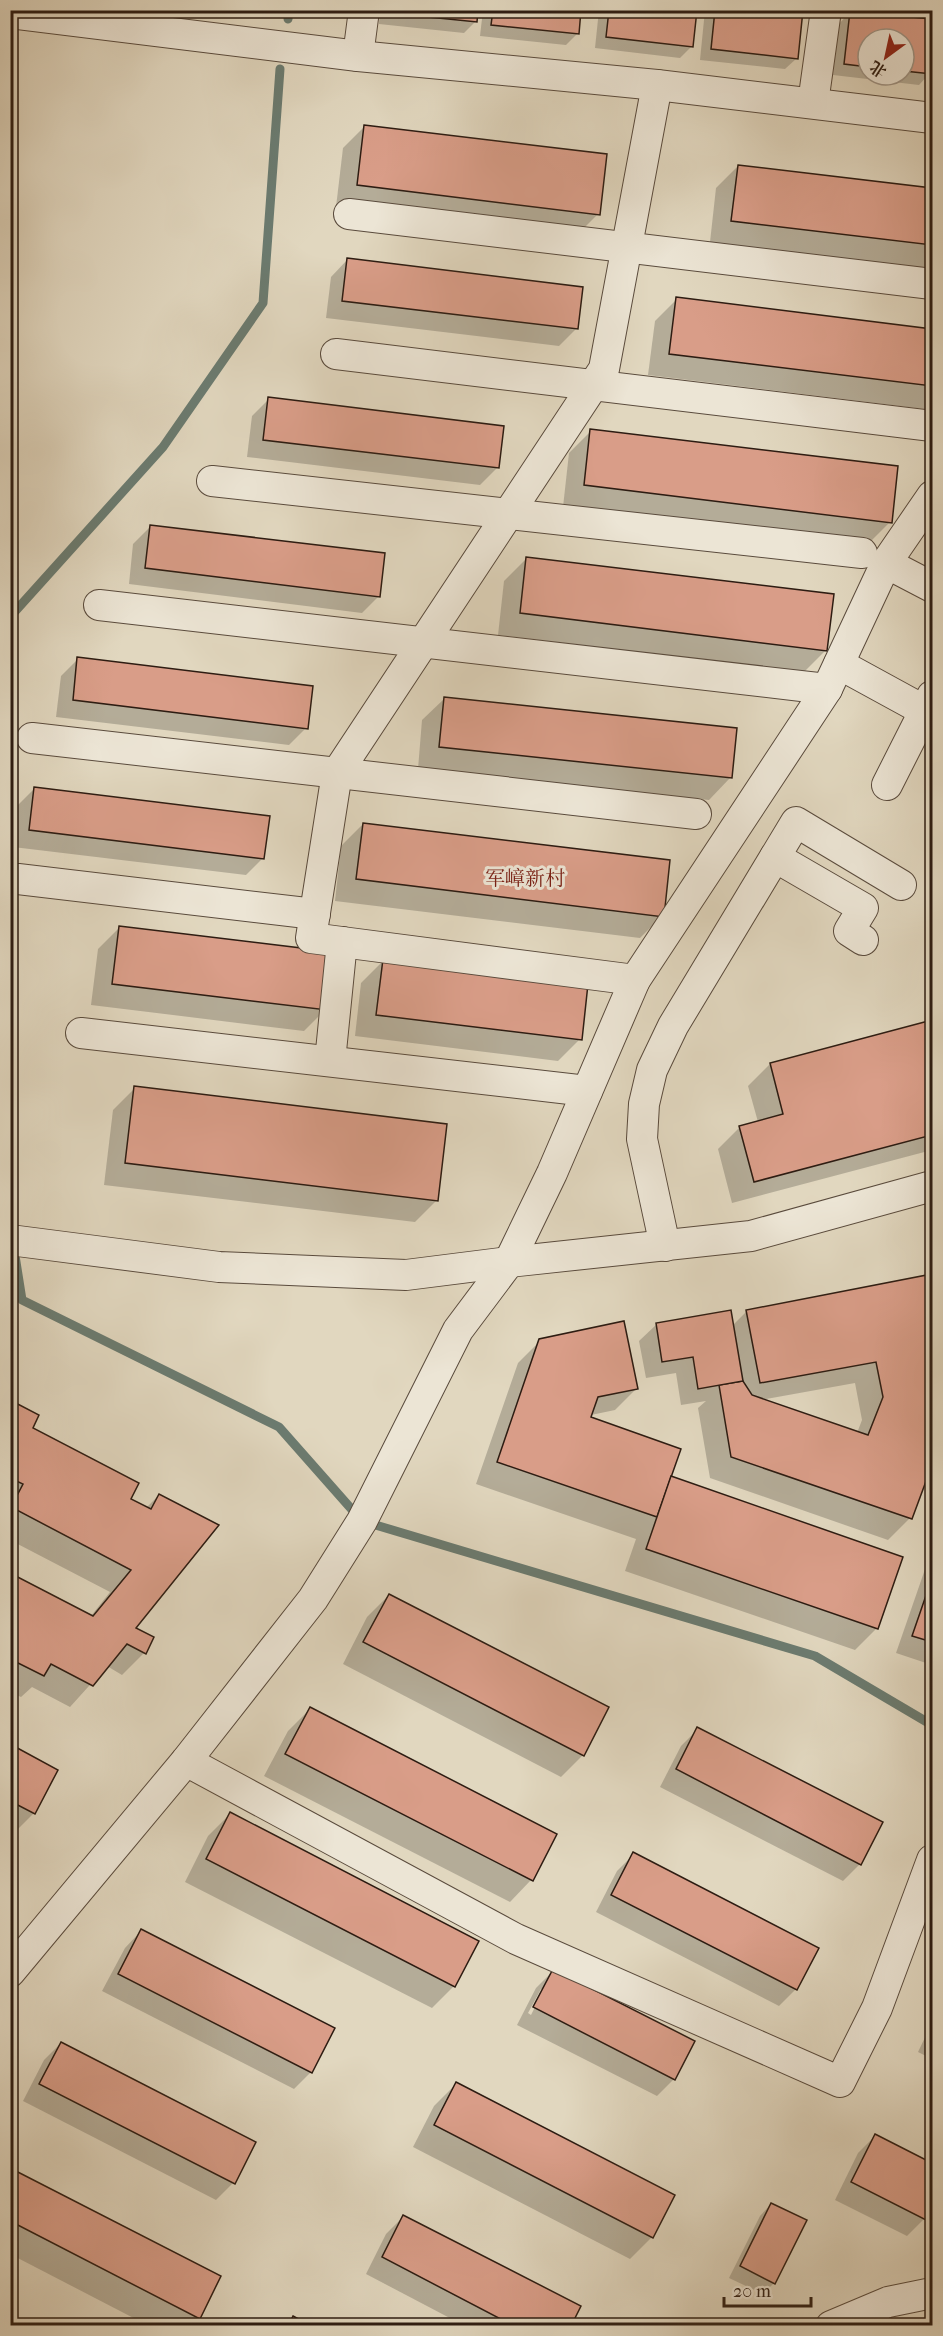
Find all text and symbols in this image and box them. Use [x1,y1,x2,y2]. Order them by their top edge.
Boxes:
north arrow [856,27,916,87]
text: 北 [866,57,890,81]
district label: 军嶂新村 [485,867,565,890]
scale bar [724,2270,811,2308]
text: 20 m [733,2281,771,2302]

